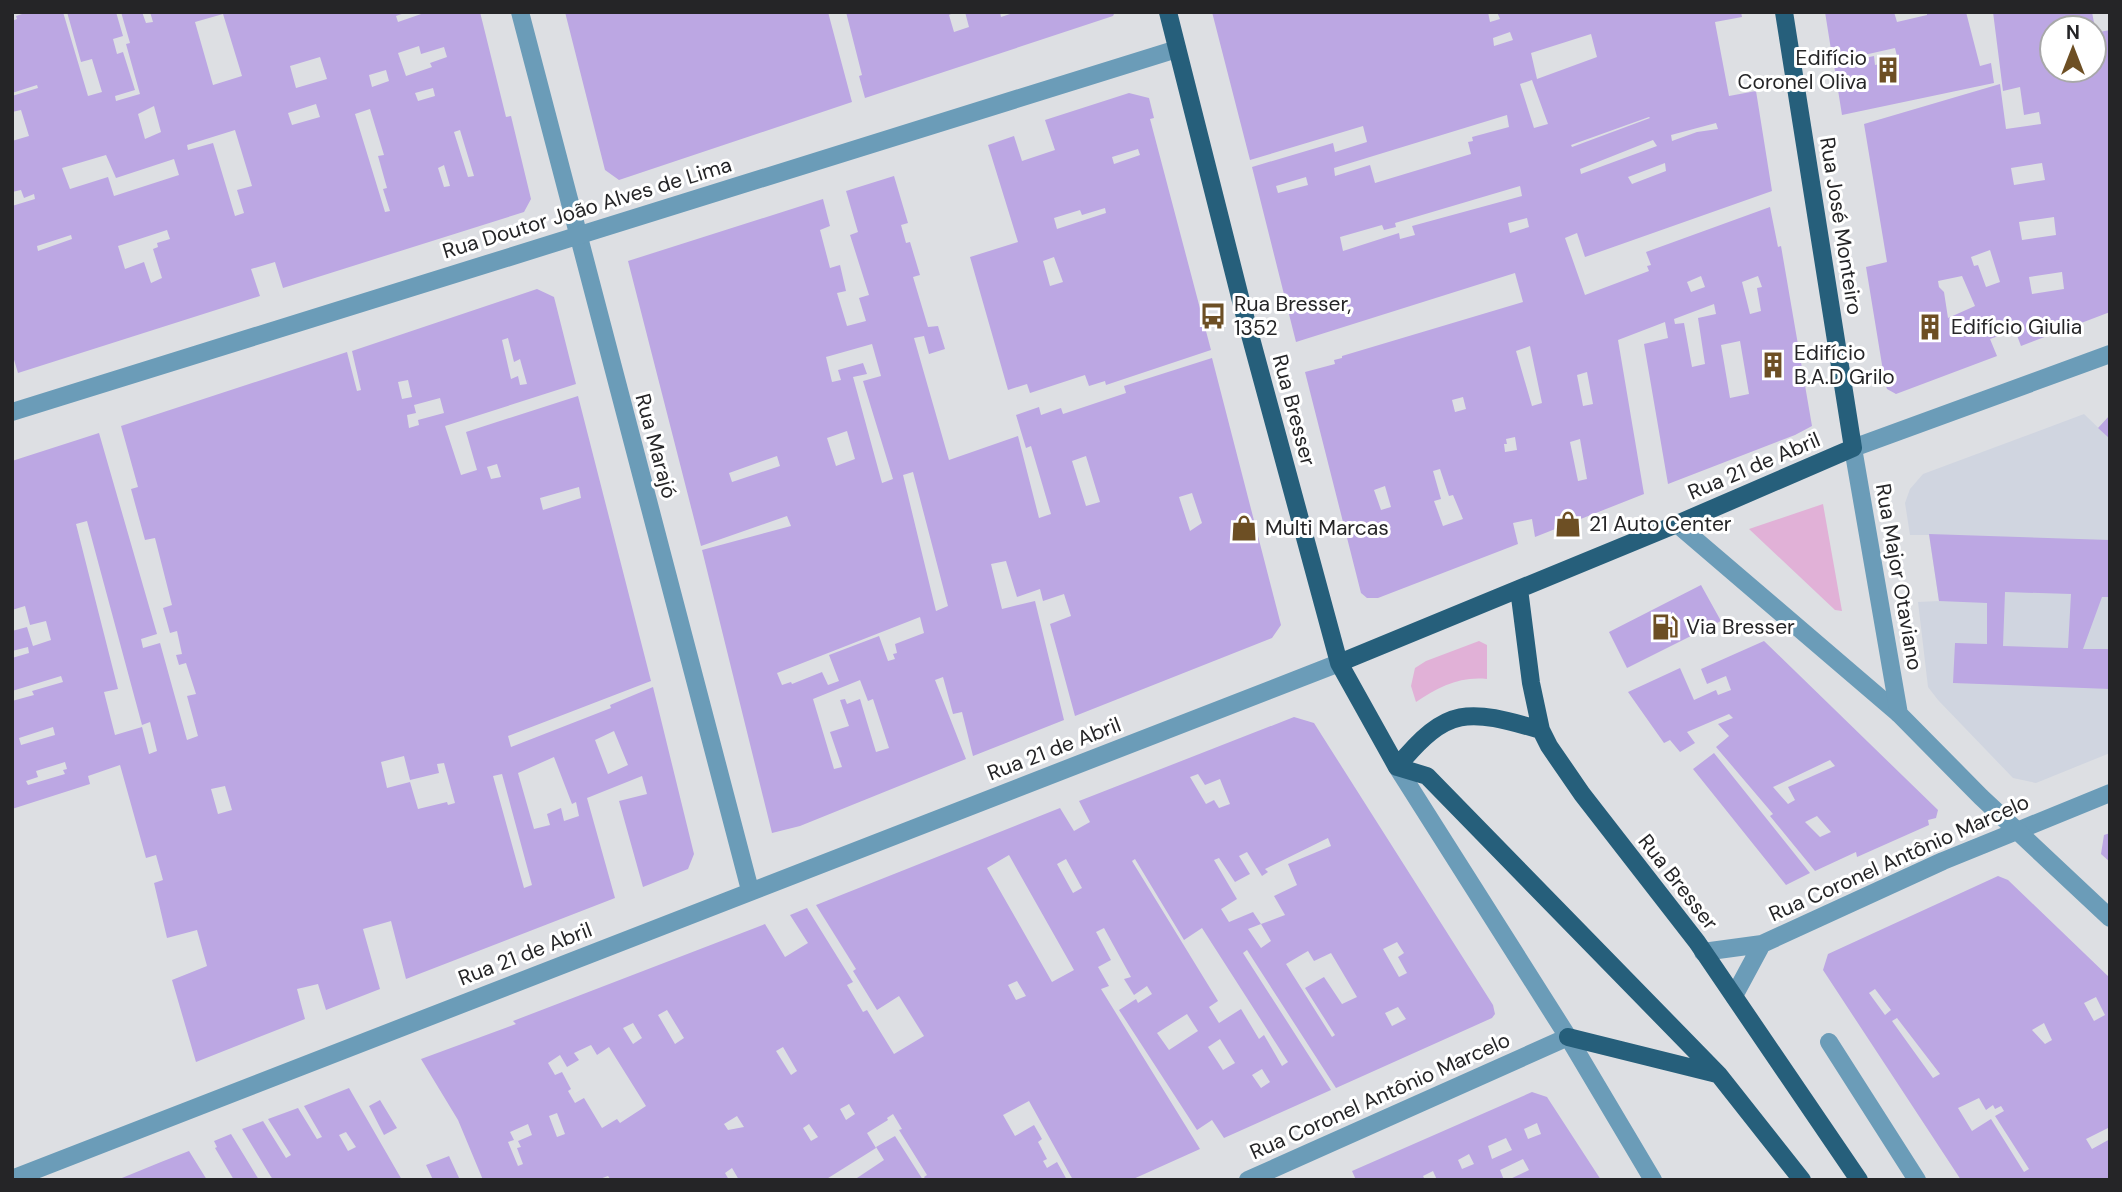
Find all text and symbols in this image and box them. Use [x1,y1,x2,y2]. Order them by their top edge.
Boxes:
north arrow [2038,14,2108,84]
text: N [2066,20,2080,45]
place label: Edifício Coronel Oliva [1737,44,1867,96]
building icon: Edifício Coronel Oliva [1873,55,1903,85]
street label: Rua José Monteiro [1813,135,1869,317]
street label: Rua Doutor João Alves de Lima [439,151,735,265]
place label: Rua Bresser, 1352 [1234,290,1352,342]
bus stop icon: Rua Bresser, 1352 [1198,301,1228,331]
building icon: Edifício Giulia [1915,312,1945,342]
place label: Edifício Giulia [1951,313,2082,341]
place label: Edifício B.A.D Grilo [1794,339,1895,391]
building icon: Edifício B.A.D Grilo [1758,350,1788,380]
street label: Rua Bresser [1266,351,1322,469]
street label: Rua Marajó [629,391,683,501]
street label: Rua 21 de Abril [1684,426,1824,506]
street label: Rua Major Otaviano [1869,481,1929,673]
shop icon: 21 Auto Center [1553,509,1583,539]
place label: 21 Auto Center [1589,510,1732,538]
shop icon: Multi Marcas [1229,513,1259,543]
place label: Multi Marcas [1265,514,1389,542]
fuel station icon: Via Bresser [1650,612,1680,642]
place label: Via Bresser [1686,613,1795,641]
street label: Rua 21 de Abril [983,711,1125,787]
street label: Rua Coronel Antônio Marcelo [1764,788,2034,928]
street label: Rua Bresser [1632,828,1724,936]
street label: Rua 21 de Abril [454,916,596,992]
street label: Rua Coronel Antônio Marcelo [1245,1026,1515,1166]

